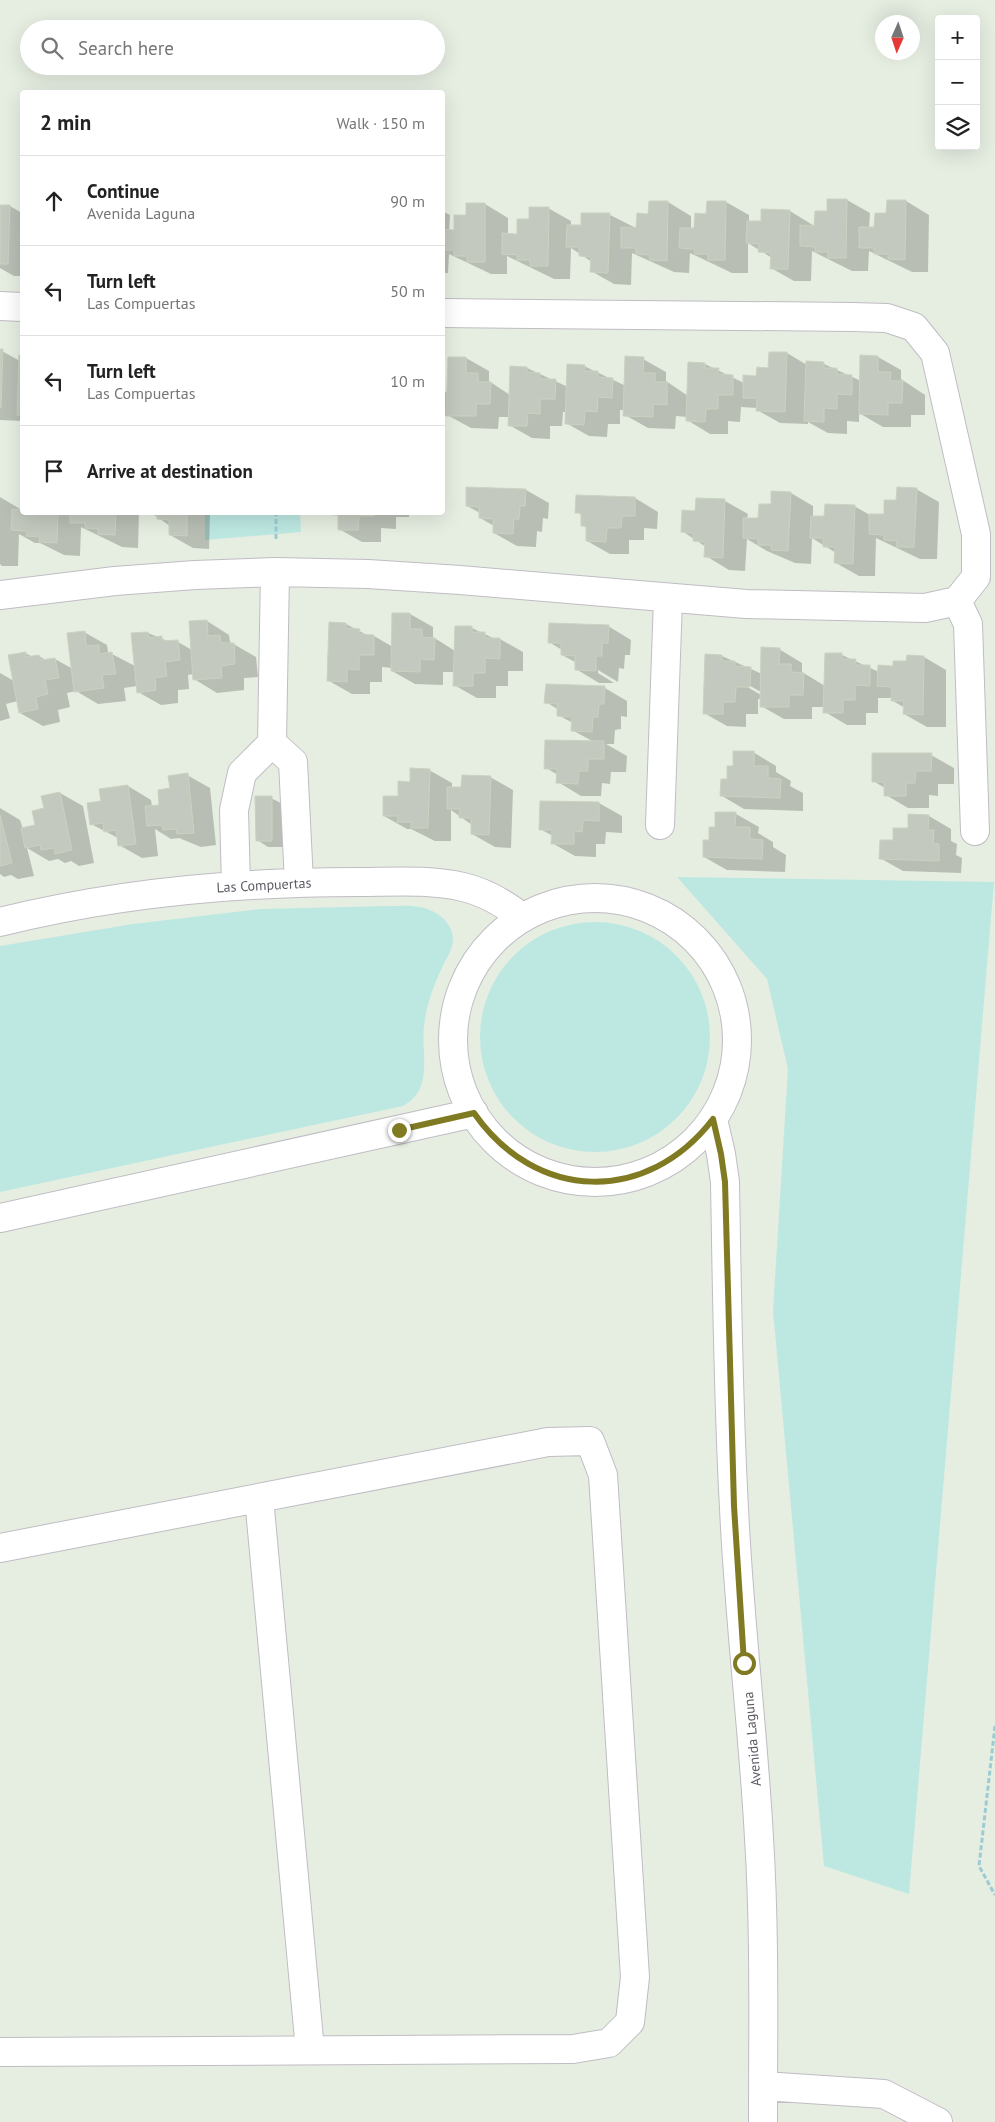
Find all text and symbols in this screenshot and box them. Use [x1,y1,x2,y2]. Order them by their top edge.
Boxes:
north arrow [875,15,920,60]
map controls [935,15,980,150]
button: + [935,15,980,60]
search box [20,20,445,75]
icon: search [38,34,66,62]
text: Search here [78,36,174,60]
button: − [935,60,980,105]
button: layers [935,105,980,150]
text: 2 min [40,109,91,136]
text: Walk · 150 m [336,113,425,133]
text: Continue [87,179,159,203]
icon: ahead [40,187,68,215]
text: 90 m [390,191,425,211]
text: Avenida Laguna [87,203,195,223]
text: Turn left [87,269,156,293]
icon: left [40,277,68,305]
text: 50 m [390,281,425,301]
text: Las Compuertas [87,293,195,313]
text: Turn left [87,359,156,383]
icon: left [40,367,68,395]
text: 10 m [390,371,425,391]
text: Las Compuertas [87,383,195,403]
icon: arrive [40,457,68,485]
text: Arrive at destination [87,459,253,483]
street label: Las Compuertas [216,874,312,896]
route end [388,1119,411,1142]
route start [733,1652,756,1675]
street label: Avenida Laguna [739,1691,765,1787]

